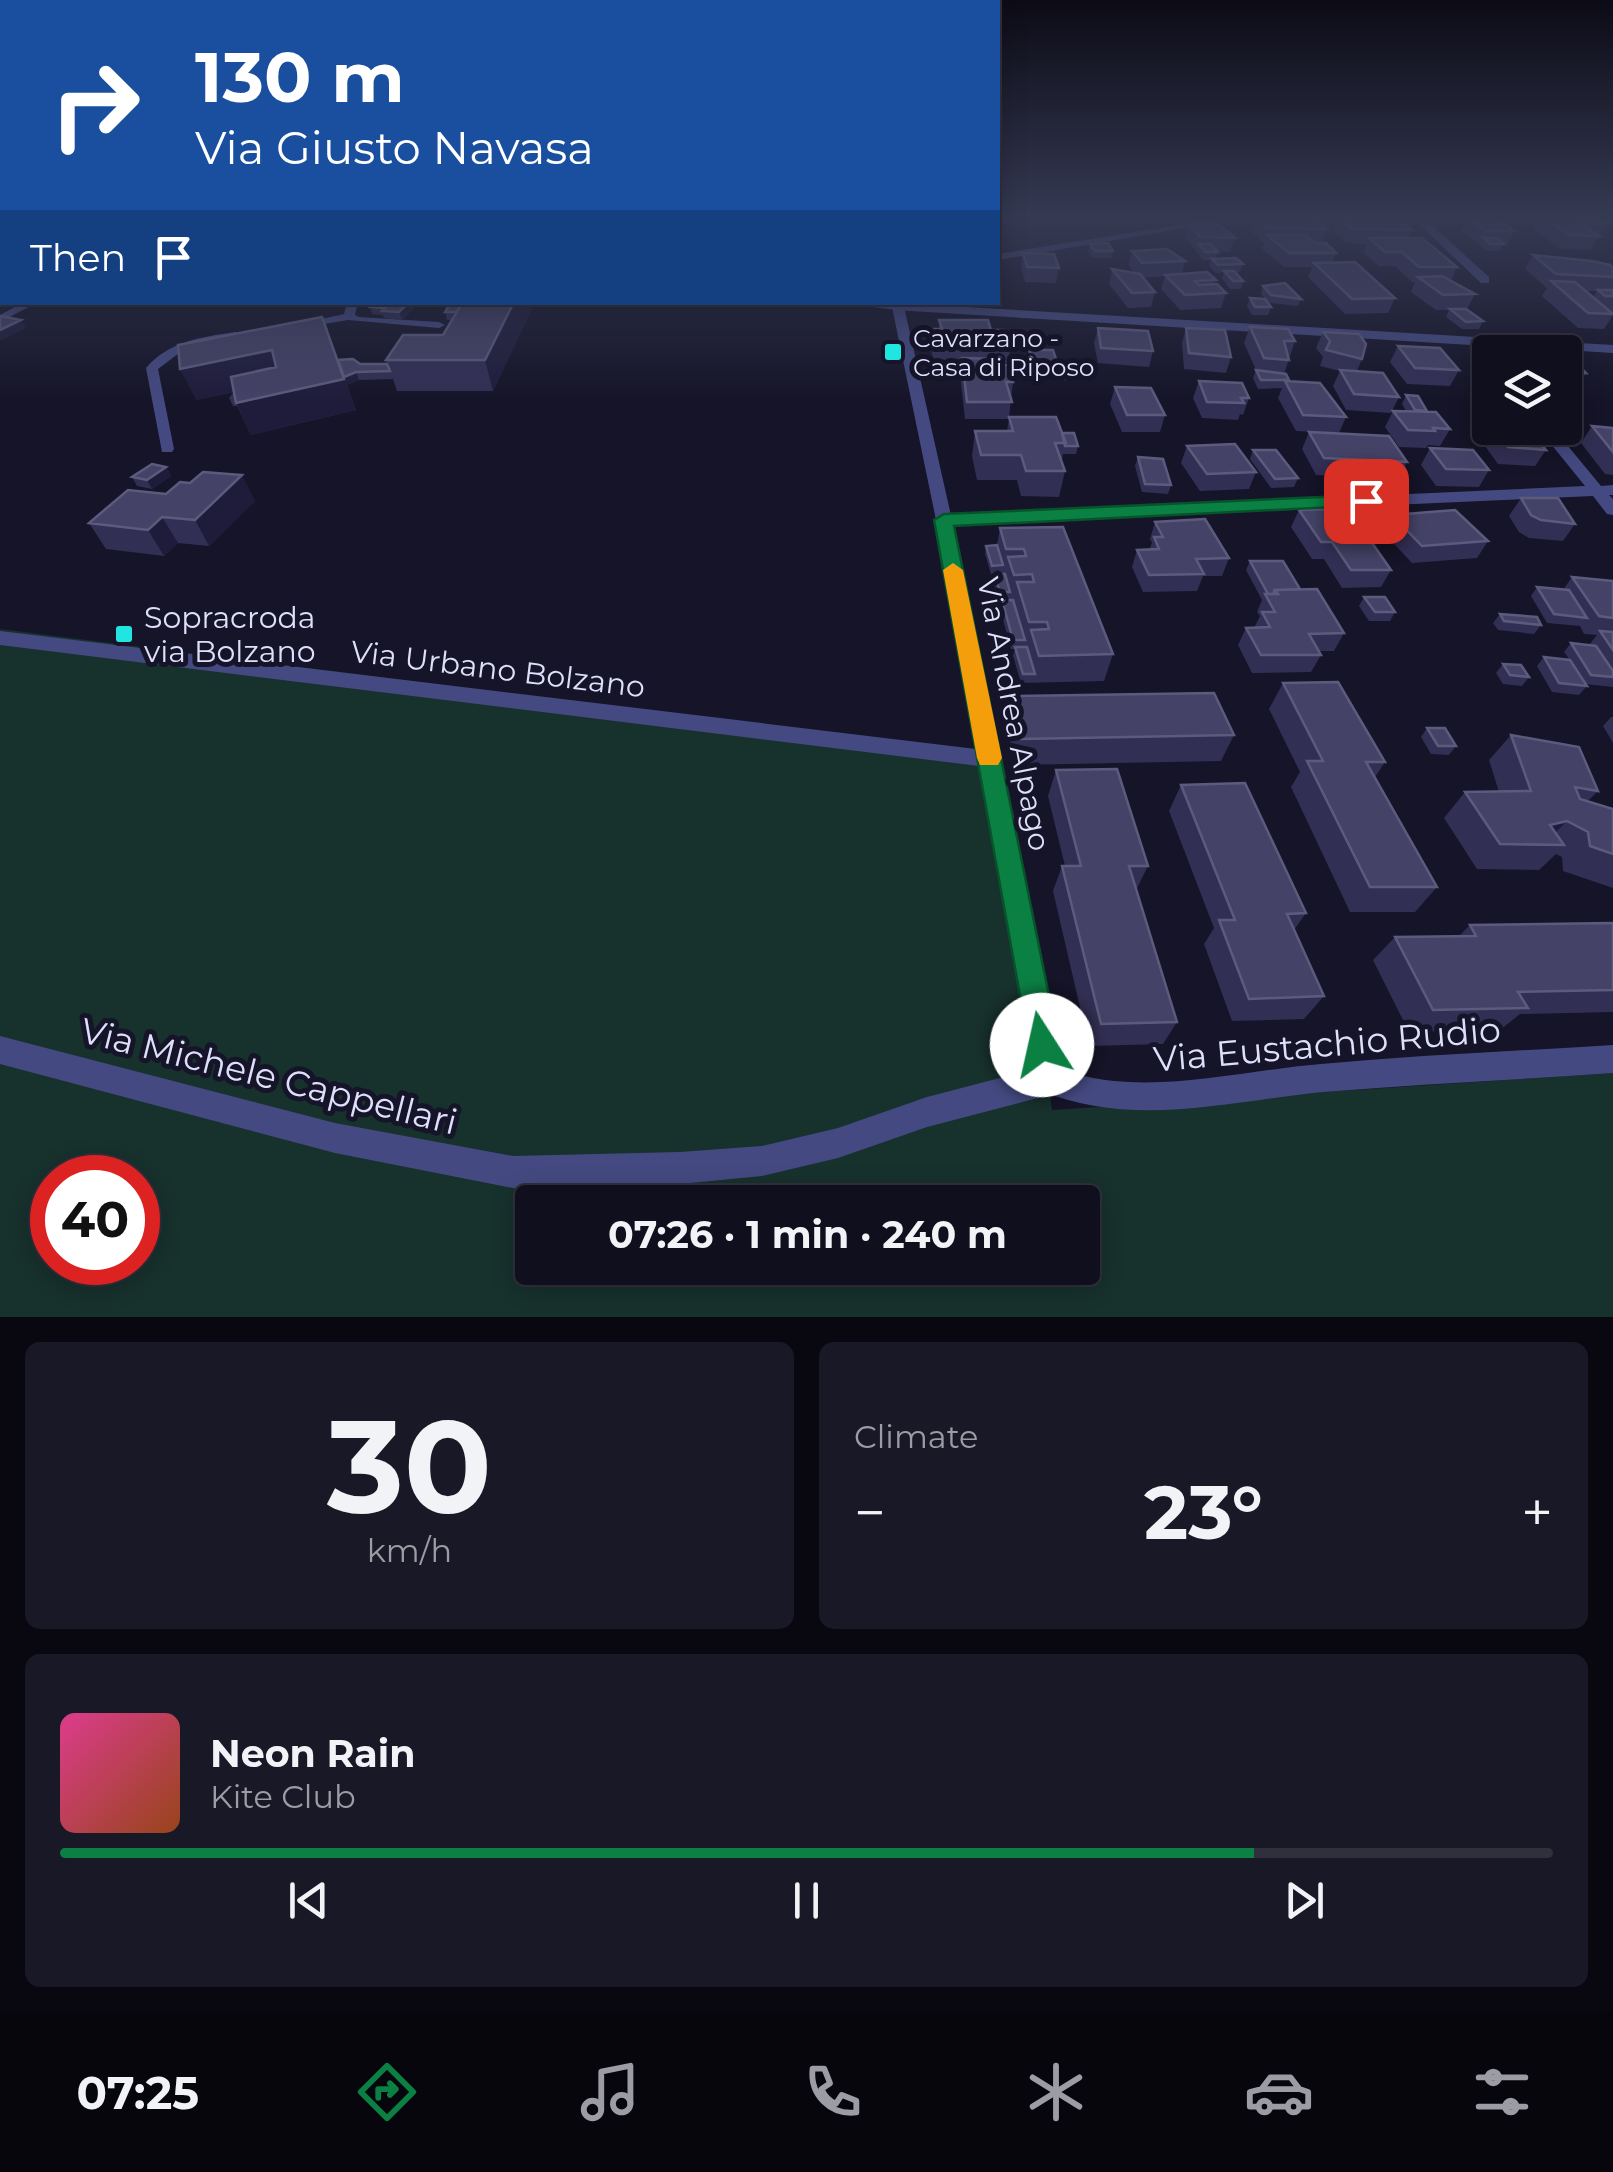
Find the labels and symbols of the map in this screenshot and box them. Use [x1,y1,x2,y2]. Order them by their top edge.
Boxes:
place label: Cavarzano - Casa di Riposo [913,323,1094,382]
marker: Cavarzano - Casa di Riposo [882,341,904,363]
pin [1324,459,1409,544]
street label: Via Andrea Alpago [969,574,1059,854]
place label: Sopracroda via Bolzano [144,599,316,670]
marker: Sopracroda via Bolzano [113,623,135,645]
street label: Via Urbano Bolzano [349,633,647,705]
position arrow [990,993,1094,1097]
street label: Via Eustachio Rudio [1152,1007,1502,1081]
street label: Via Michele Cappellari [76,1008,462,1144]
speed limit sign: 40 [30,1155,160,1285]

